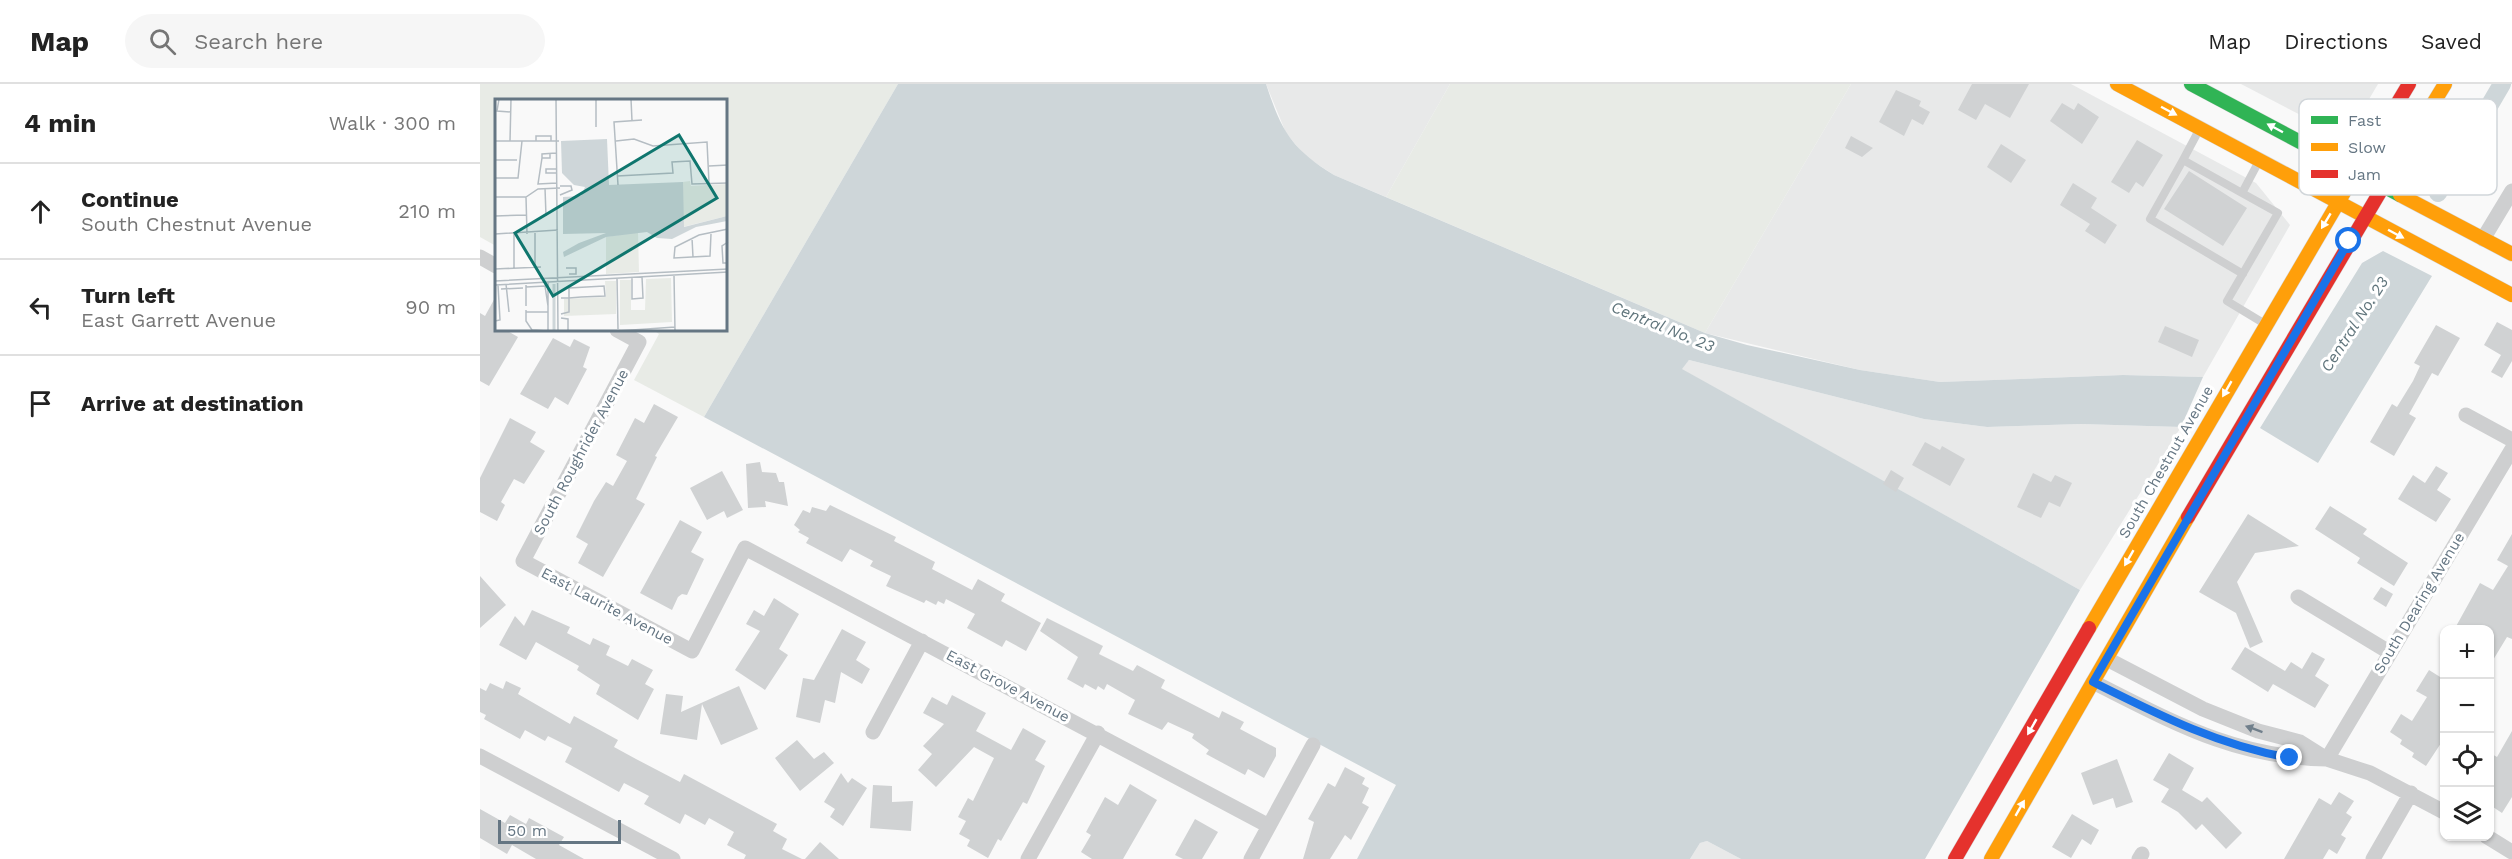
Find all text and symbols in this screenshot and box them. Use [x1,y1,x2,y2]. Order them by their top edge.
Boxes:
search box [125,14,545,68]
text: Map [30,25,89,58]
icon: search [146,25,179,58]
text: Search here [194,29,323,54]
text: Map [2208,29,2251,54]
text: Directions [2284,29,2388,54]
text: Saved [2421,29,2482,54]
inset map [495,99,728,332]
legend [2299,99,2497,195]
one-way arrow [2160,106,2177,116]
text: 4 min [24,108,96,138]
text: Walk · 300 m [329,111,456,135]
text: Fast [2348,111,2381,130]
one-way arrow [2266,123,2283,133]
text: Slow [2348,138,2386,157]
text: Jam [2348,165,2381,184]
text: Continue [81,187,179,212]
icon: ahead [24,195,57,228]
text: 210 m [398,199,456,223]
text: South Chestnut Avenue [81,212,312,236]
one-way arrow [2320,213,2331,229]
route start [2335,227,2361,253]
one-way arrow [2388,229,2405,239]
water label: Central No. 23 [2317,273,2392,375]
text: Turn left [81,283,175,308]
icon: left [24,291,57,324]
text: 90 m [405,295,456,319]
water label: Central No. 23 [1608,297,1717,356]
text: East Garrett Avenue [81,308,276,332]
street label: South Roughrider Avenue [530,366,632,538]
one-way arrow [2222,381,2232,398]
street label: South Chestnut Avenue [2115,382,2217,542]
icon: arrive [24,387,57,420]
text: Arrive at destination [81,391,304,416]
street label: South Dearing Avenue [2370,529,2468,677]
one-way arrow [2124,550,2134,567]
street label: East Laurite Avenue [538,564,676,648]
map controls [2440,625,2494,841]
button: + [2440,625,2494,679]
street label: East Grove Avenue [943,646,1073,726]
button: − [2440,679,2494,733]
one-way arrow [2026,719,2037,735]
one-way arrow [2245,724,2263,734]
button: locate [2440,733,2494,787]
route end [2276,744,2302,770]
button: layers [2440,787,2494,841]
one-way arrow [2015,800,2026,816]
scale bar [498,817,621,844]
text: 50 m [507,821,547,840]

